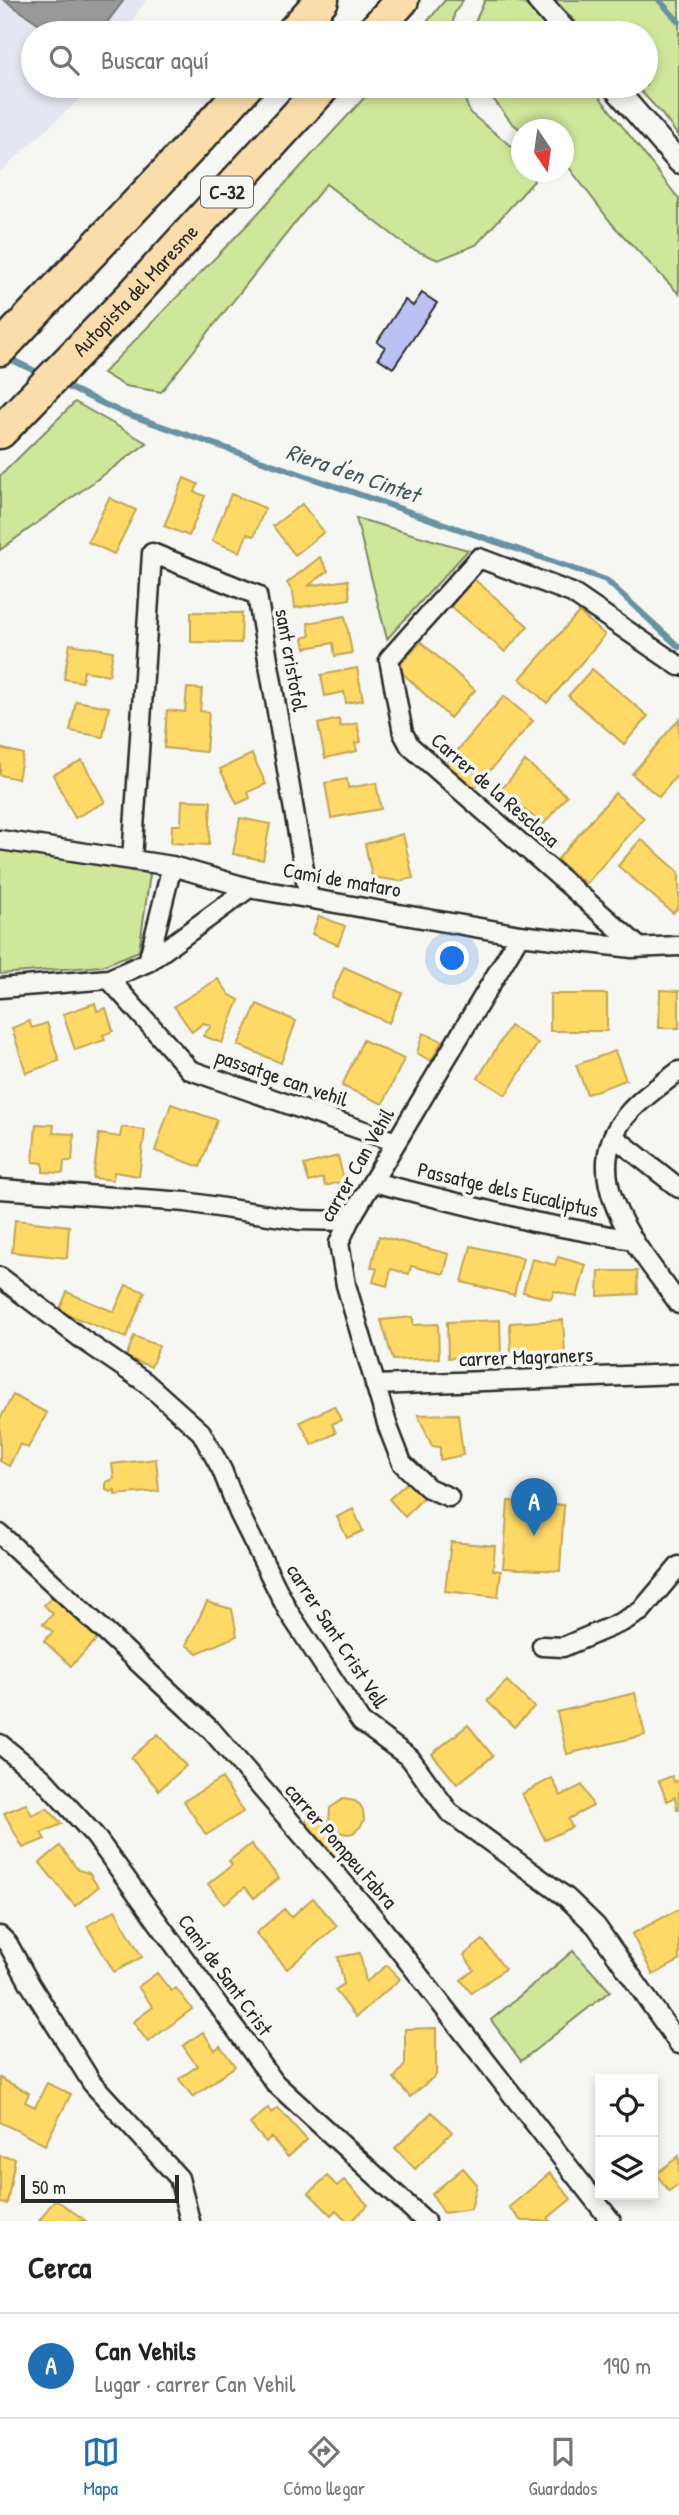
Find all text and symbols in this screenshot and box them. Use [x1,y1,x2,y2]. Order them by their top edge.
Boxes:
search box [21,21,658,98]
icon: search [45,41,83,79]
text: Buscar aquí [101,42,209,77]
north arrow [511,119,574,182]
road number: C-32 [201,176,253,208]
street label: Autopista del Maresme [66,218,204,363]
water label: Riera d'en Cintet [283,435,427,511]
street label: sant cristofol [268,606,315,714]
street label: Carrer de la Resclosa [425,726,566,854]
street label: Camí de mataro [281,855,403,904]
your location [435,941,469,975]
street label: passatge can vehil [212,1041,352,1114]
street label: carrer Can Vehil [312,1102,401,1227]
street label: Passatge dels Eucaliptus [415,1155,601,1224]
street label: carrer Magraners [458,1340,594,1373]
pin: A [511,1478,557,1536]
street label: carrer Sant Crist Vell [280,1558,396,1714]
street label: carrer Pompeu Fabra [278,1776,404,1915]
street label: Camí de Sant Crist [171,1908,280,2042]
map controls [595,2074,658,2200]
button: locate [595,2074,658,2137]
button: layers [595,2137,658,2200]
scale bar [21,2172,178,2204]
text: 50 m [32,2174,66,2200]
text: Cerca [28,2247,91,2287]
text: Can Vehils [95,2333,196,2368]
text: A [45,2350,57,2381]
text: 190 m [603,2350,651,2381]
text: Lugar · carrer Can Vehil [95,2368,295,2399]
tab: Mapa [82,2433,120,2501]
tab: Cómo llegar [283,2433,365,2501]
tab: Guardados [529,2433,597,2501]

